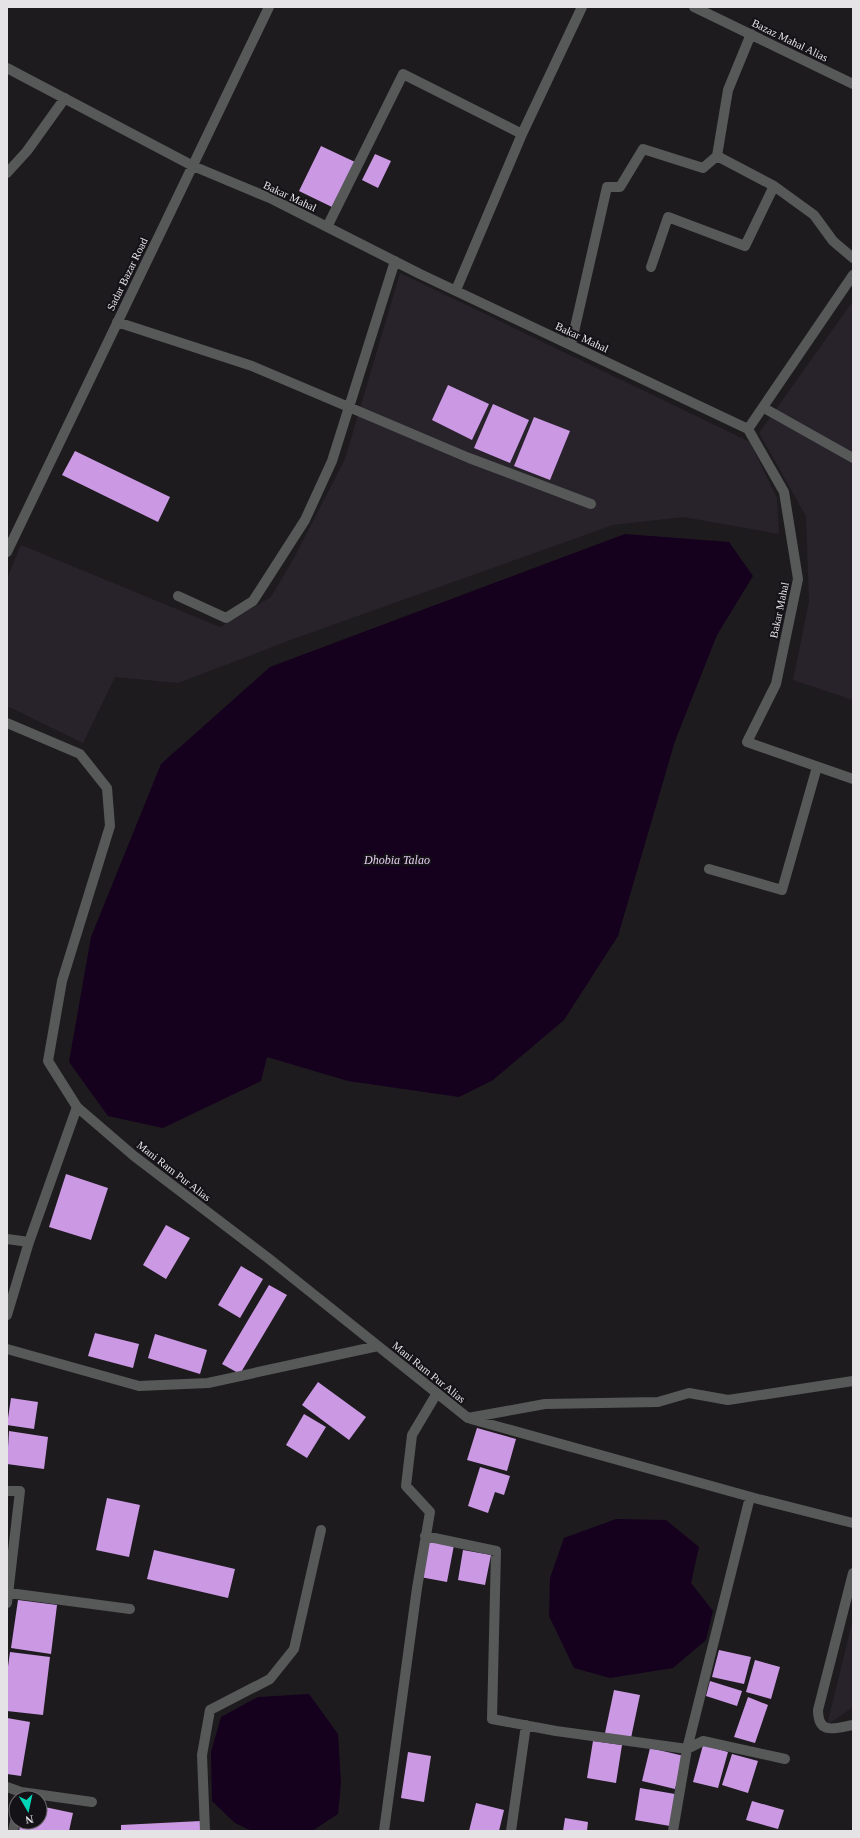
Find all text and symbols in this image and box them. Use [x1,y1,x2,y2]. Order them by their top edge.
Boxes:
street label: Bazaz Mahal Alias [750,16,830,64]
street label: Bakar Mahal [262,178,318,214]
street label: Sadar Bazar Road [104,235,150,312]
street label: Bakar Mahal [554,319,610,355]
street label: Bakar Mahal [767,581,791,639]
water label: Dhobia Talao [363,853,430,867]
street label: Mani Ram Pur Alias [135,1139,213,1203]
street label: Mani Ram Pur Alias [390,1339,468,1405]
north arrow [8,1790,48,1830]
text: N [25,1813,34,1826]

